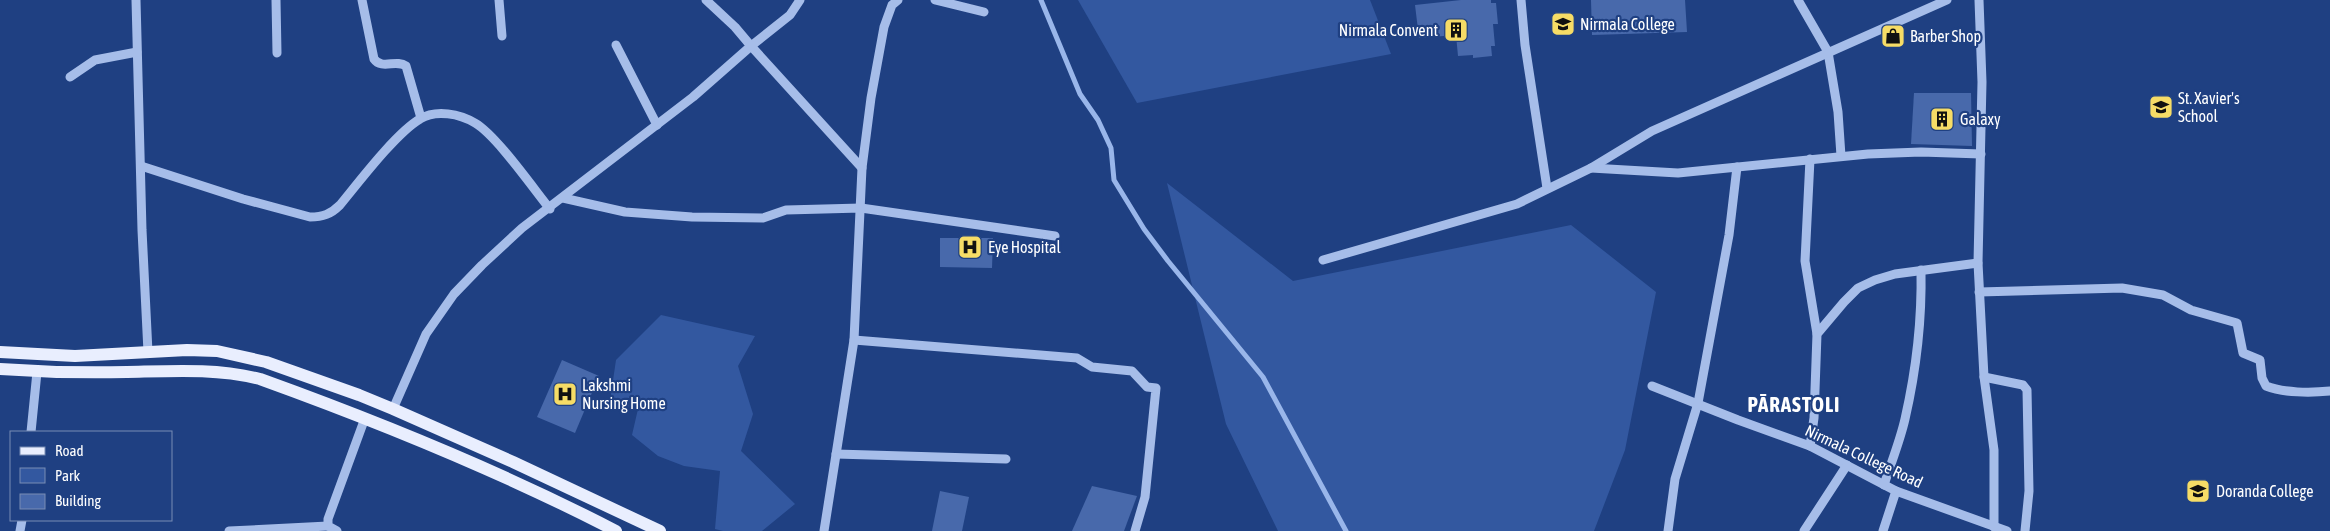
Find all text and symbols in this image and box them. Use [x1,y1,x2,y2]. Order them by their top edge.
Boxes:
school or university icon: Nirmala College [1550,11,1576,37]
place label: Nirmala College [1580,15,1675,34]
building icon: Nirmala Convent [1443,17,1469,43]
place label: Nirmala Convent [1339,21,1438,39]
shop icon: Barber Shop [1880,23,1906,49]
place label: Barber Shop [1910,27,1981,46]
place label: St. Xavier's School [2178,89,2240,125]
school or university icon: St. Xavier's School [2148,94,2174,120]
building icon: Galaxy [1929,106,1955,132]
place label: Galaxy [1960,110,2001,129]
hospital icon: Eye Hospital [957,234,983,260]
place label: Eye Hospital [988,238,1061,257]
place label: Lakshmi Nursing Home [582,376,666,413]
hospital icon: Lakshmi Nursing Home [552,381,578,407]
district label: PĀRASTOLI [1748,392,1840,416]
street label: Nirmala College Road [1802,421,1926,492]
legend [10,431,172,521]
text: Road [55,442,84,459]
text: Park [55,467,80,484]
school or university icon: Doranda College [2185,478,2211,504]
place label: Doranda College [2216,482,2313,501]
text: Building [55,492,101,509]

